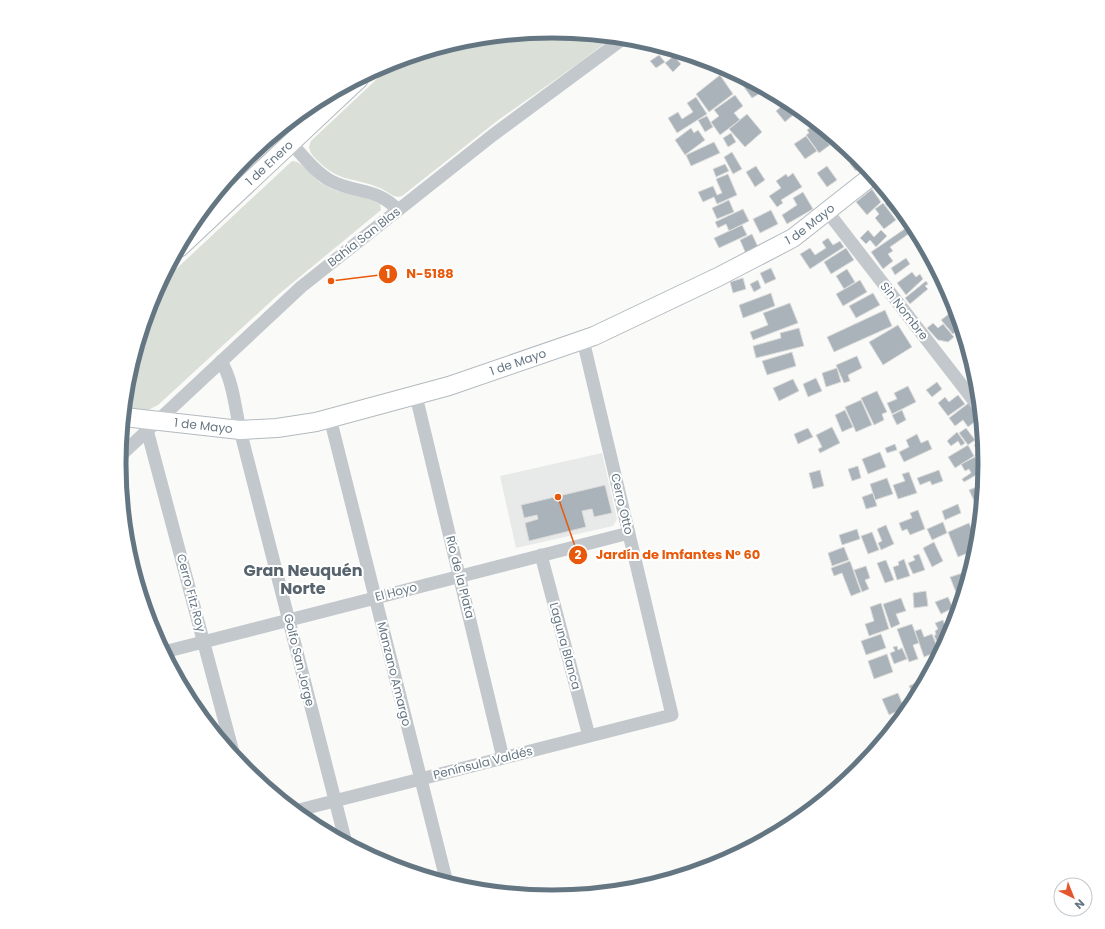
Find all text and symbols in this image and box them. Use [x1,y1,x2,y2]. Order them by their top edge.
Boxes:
street label: 1 de Enero [242,136,297,189]
street label: 1 de Mayo [782,199,838,249]
street label: Bahía San Blas [324,203,404,270]
callout: N-5188 [378,261,462,286]
text: N-5188 [406,264,454,283]
text: 1 [386,265,390,282]
street label: Sin Nombre [876,278,932,343]
street label: 1 de Mayo [487,344,549,379]
street label: 1 de Mayo [173,414,234,437]
street label: Cerro Otto [607,472,638,537]
street label: Río de la Plata [442,534,479,620]
callout: Jardín de Imfantes N° 60 [568,542,768,567]
text: Jardín de Imfantes N° 60 [596,545,760,564]
text: 2 [575,546,582,563]
street label: Cerro Fitz Roy [173,552,210,634]
district label: Gran Neuquén Norte [243,559,363,600]
street label: El Hoyo [373,578,419,605]
street label: Laguna Blanca [546,600,585,691]
street label: Golfo San Jorge [280,612,319,708]
street label: Manzano Amargo [373,620,416,728]
street label: Península Valdés [431,742,534,783]
north arrow [1053,877,1093,917]
text: N [1071,896,1088,913]

